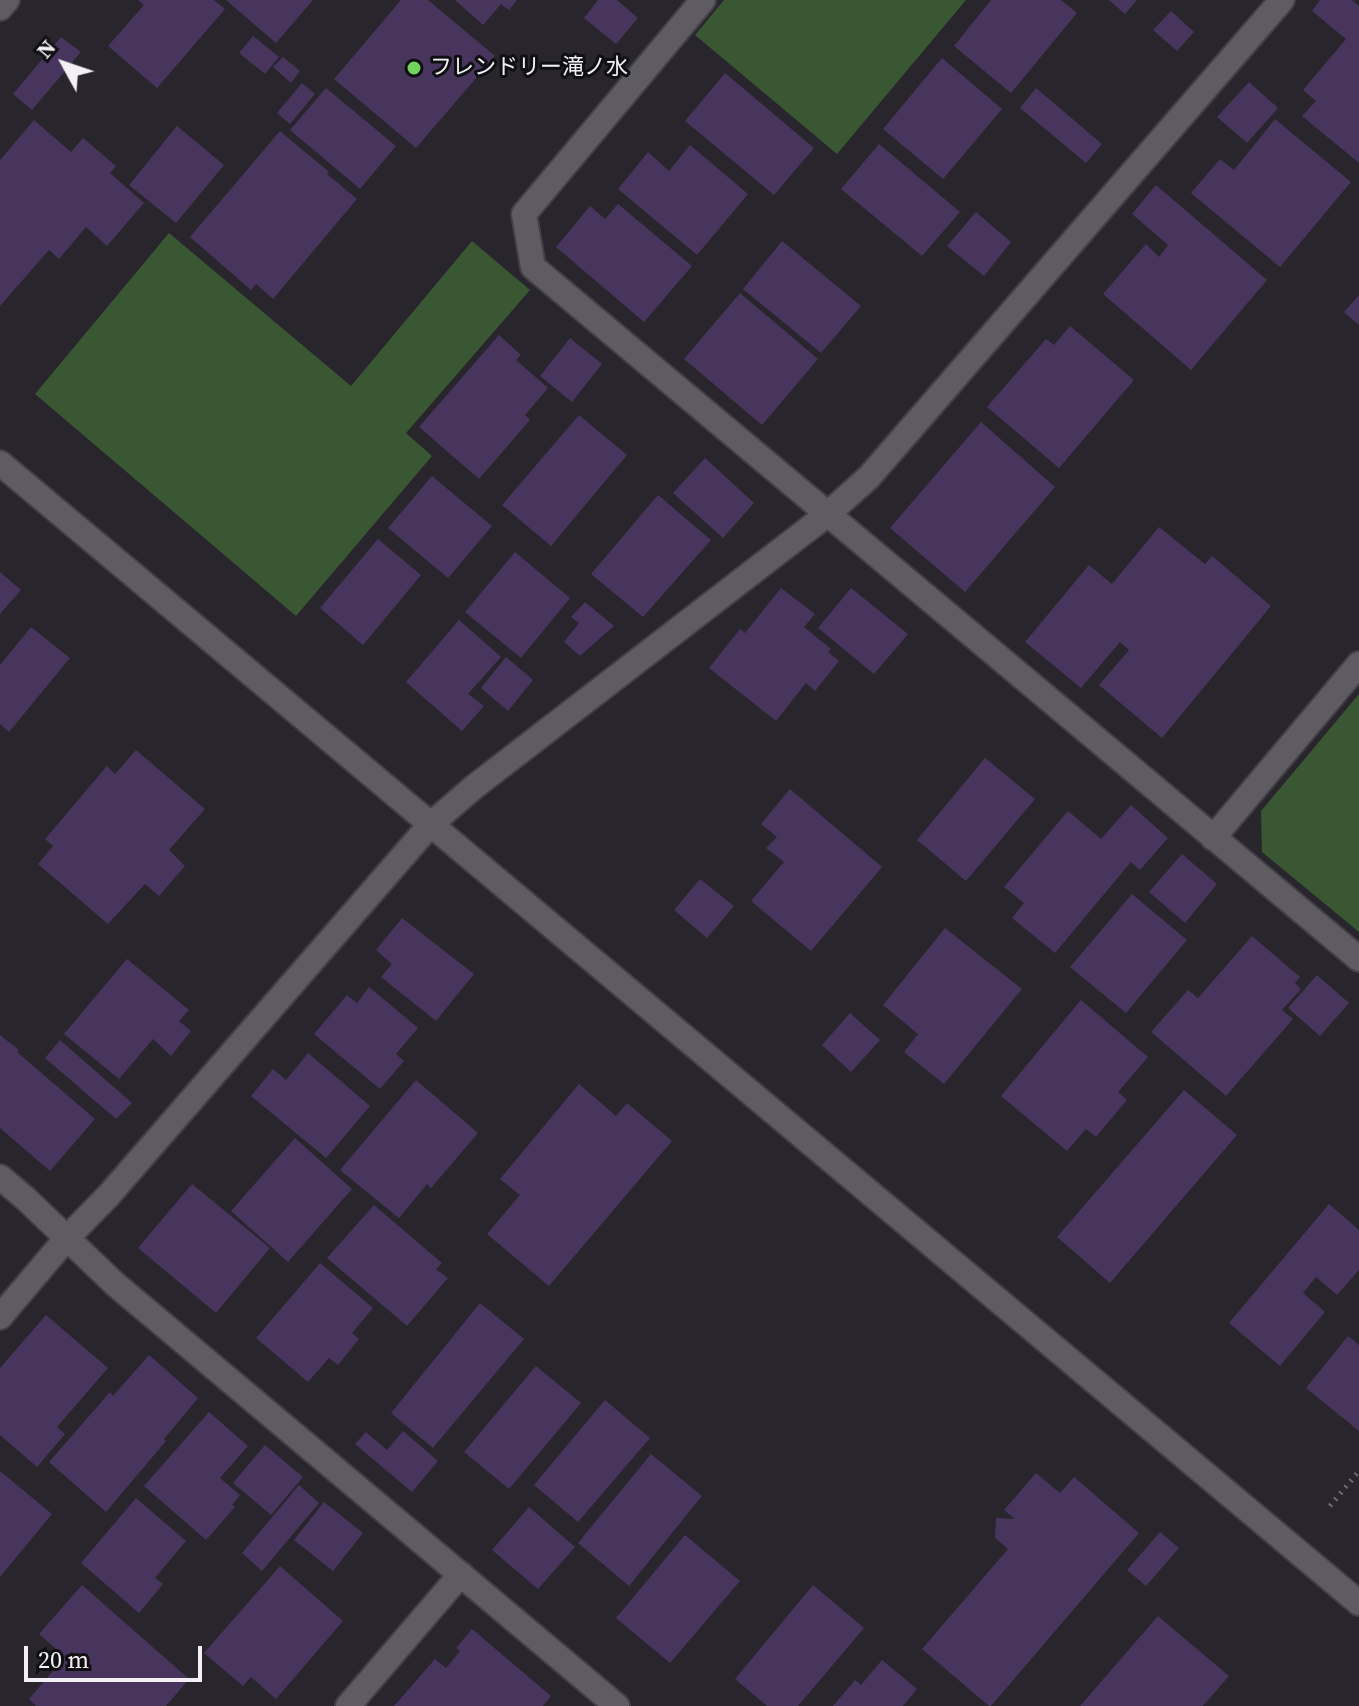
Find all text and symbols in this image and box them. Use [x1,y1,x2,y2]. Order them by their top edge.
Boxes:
north arrow [24,24,104,104]
text: N [29,33,62,64]
place label: フレンドリー滝ノ水 [430,55,628,81]
marker: フレンドリー滝ノ水 [405,59,423,77]
scale bar [28,1630,206,1680]
text: 20 m [38,1643,89,1676]

